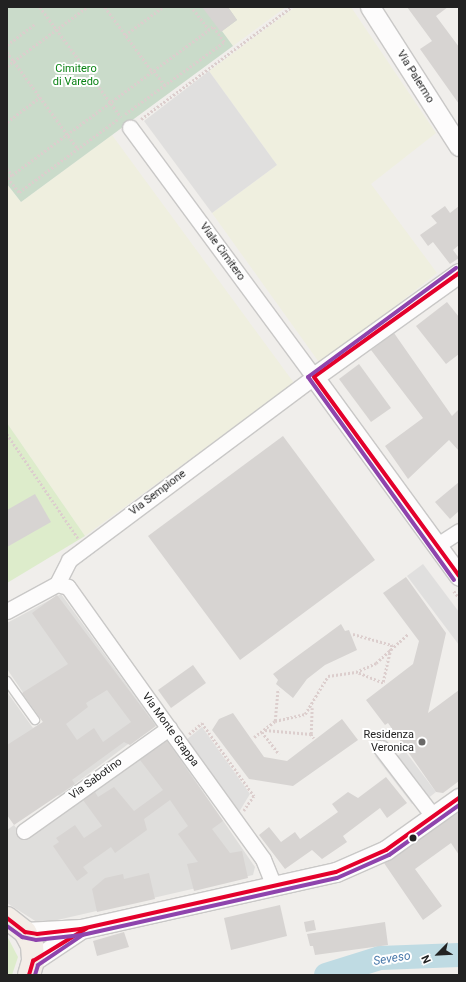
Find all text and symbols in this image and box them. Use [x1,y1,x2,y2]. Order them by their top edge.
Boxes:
street label: Via Palermo [394,48,436,106]
park label: Cimitero di Varedo [53,63,99,89]
street label: Viale Cimitero [197,220,247,284]
street label: Via Sempione [127,467,189,519]
street label: Via Monte Grappa [139,691,201,769]
place label: Residenza Veronica [363,729,414,755]
marker: Residenza Veronica [417,737,427,747]
street label: Via Sabotino [67,755,125,803]
unlabelled marker [408,833,418,843]
north arrow [418,934,458,974]
water label: Seveso [372,949,412,969]
text: N [419,953,434,965]

